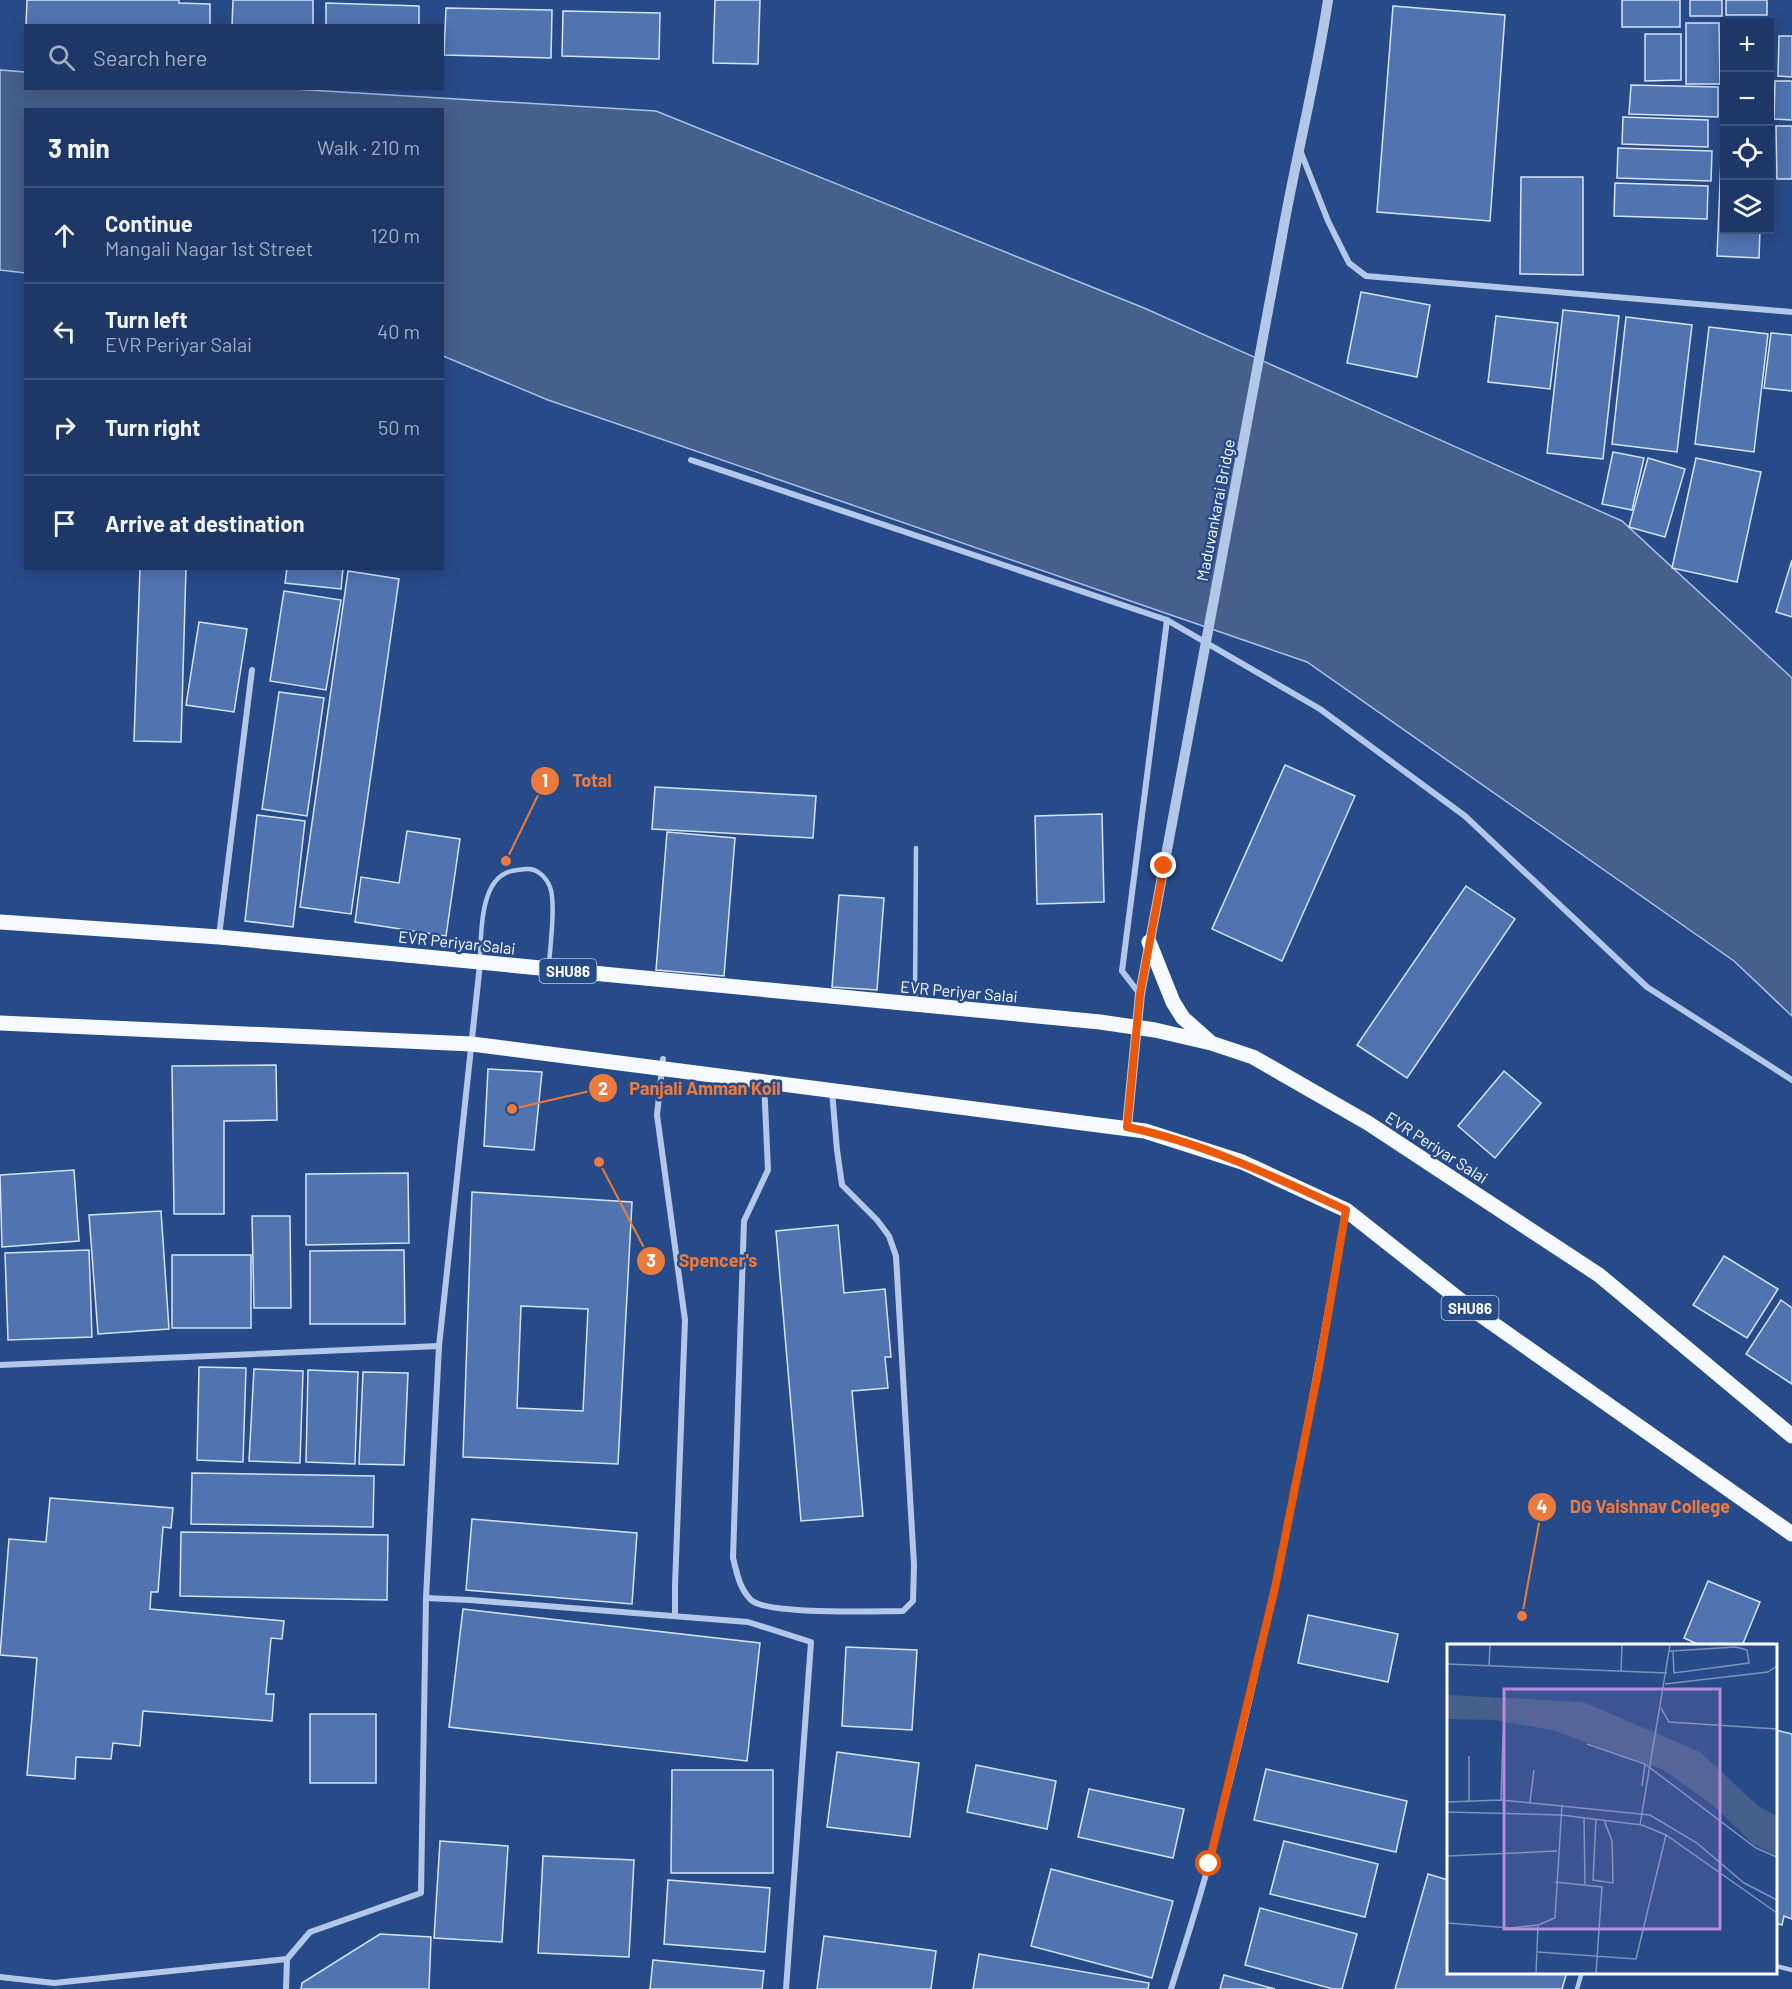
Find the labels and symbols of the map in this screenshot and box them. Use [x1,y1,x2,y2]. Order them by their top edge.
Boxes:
street label: Maduvankarai Bridge [1192,437,1238,583]
callout: Total [530,763,624,799]
text: 1 [542,769,548,791]
text: Total [572,769,612,791]
route end [1150,852,1176,878]
street label: EVR Periyar Salai [397,926,517,958]
road number: SHU86 [540,959,596,983]
street label: EVR Periyar Salai [900,976,1018,1006]
callout: Panjali Amman Koil [588,1070,793,1106]
text: 2 [598,1077,608,1099]
text: Panjali Amman Koil [629,1077,781,1099]
street label: EVR Periyar Salai [1382,1107,1492,1187]
callout: Spencer's [636,1243,769,1279]
text: 3 [646,1249,656,1271]
text: Spencer's [679,1249,757,1271]
road number: SHU86 [1442,1296,1498,1320]
callout: DG Vaishnav College [1527,1489,1742,1525]
text: 4 [1537,1495,1548,1517]
text: DG Vaishnav College [1570,1495,1730,1517]
inset map [1447,1644,1777,1974]
route start [1195,1850,1221,1876]

